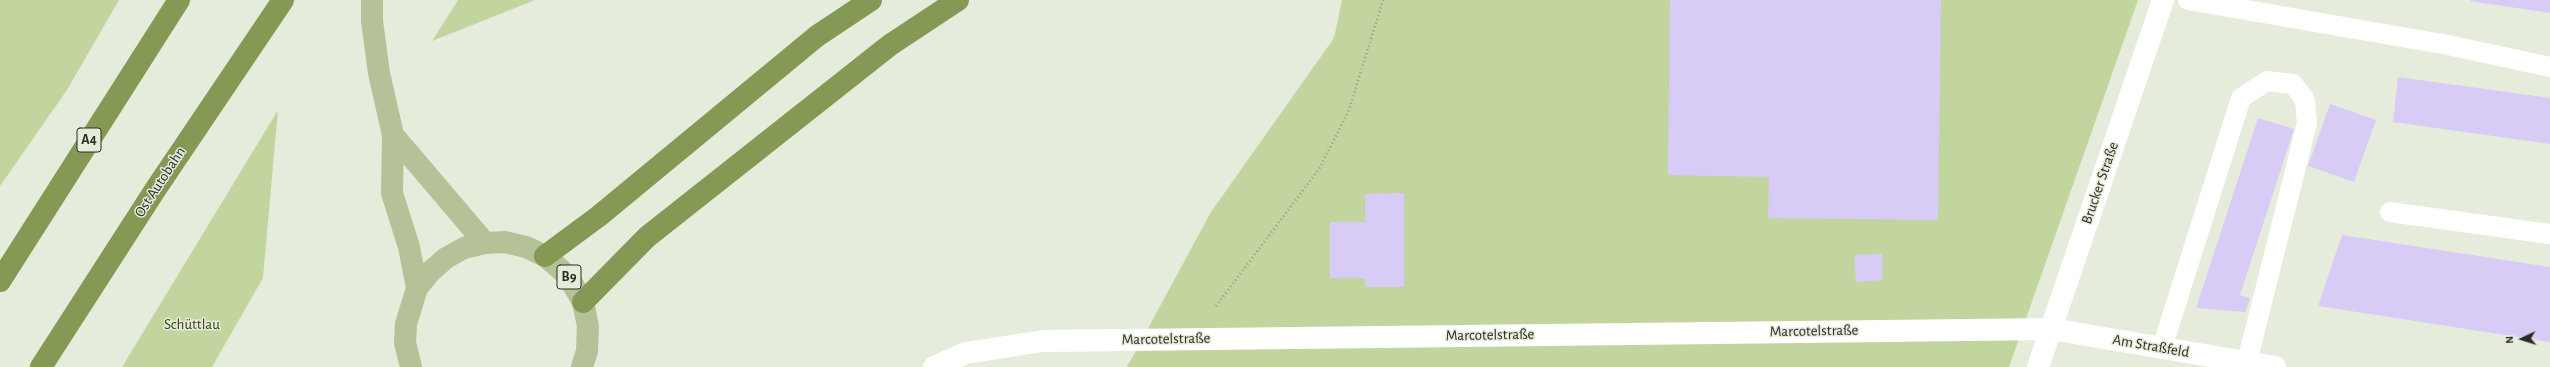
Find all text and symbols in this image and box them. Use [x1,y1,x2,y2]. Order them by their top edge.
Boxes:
road number: A4 [77,128,101,152]
street label: Brucker Straße [2078,140,2122,226]
street label: Ost Autobahn [131,143,189,221]
road number: B9 [557,265,581,289]
park label: Schüttlau [164,315,220,333]
north arrow [2502,319,2542,359]
street label: Marcotelstraße [1769,321,1859,341]
street label: Marcotelstraße [1445,325,1535,345]
street label: Marcotelstraße [1121,329,1211,349]
street label: Am Straßfeld [2111,330,2191,362]
text: N [2504,336,2515,344]

